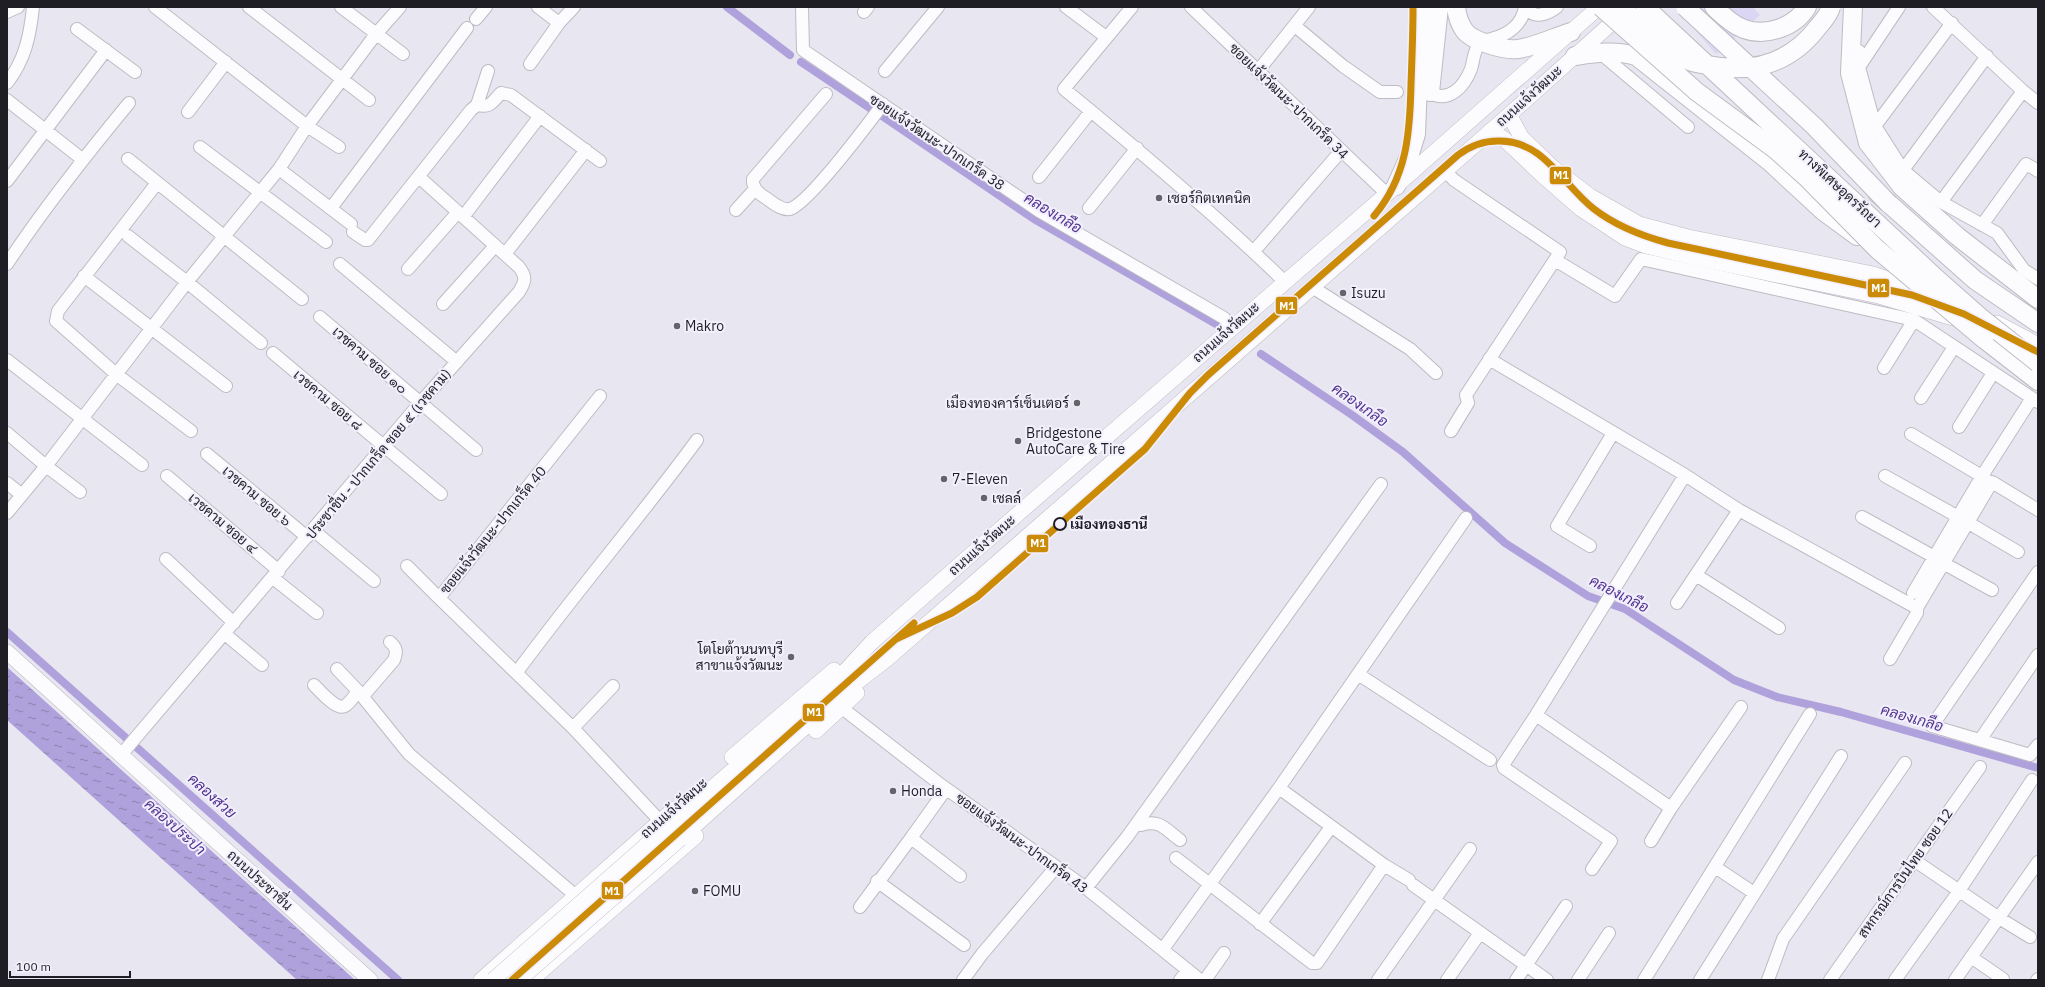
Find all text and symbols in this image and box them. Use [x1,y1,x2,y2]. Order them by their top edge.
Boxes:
street label: ซอยแจ้งวัฒนะ-ปากเกร็ด 34 [1225,39,1353,163]
street label: ถนนแจ้งวัฒนะ [1492,61,1566,131]
street label: ซอยแจ้งวัฒนะ-ปากเกร็ด 38 [866,90,1008,194]
street label: ทางพิเศษอุดรรัถยา [1794,145,1886,232]
line badge: M1 [1549,166,1572,185]
text: M1 [1553,168,1569,182]
water label: คลองเกลือ [1021,188,1086,237]
place label: เซอร์กิตเทคนิค [1167,189,1251,207]
marker: เซอร์กิตเทคนิค [1154,193,1164,203]
line badge: M1 [1867,278,1890,298]
text: M1 [1871,281,1887,295]
place label: Isuzu [1351,284,1386,302]
marker: Isuzu [1338,288,1348,298]
line badge: M1 [1275,296,1298,315]
street label: ถนนแจ้งวัฒนะ [1189,298,1263,366]
text: M1 [1279,299,1295,313]
place label: Makro [685,317,724,335]
marker: Makro [672,321,682,331]
street label: เวชคาม ซอย ๑๐ [329,322,411,398]
street label: ประชาชื่น - ปากเกร็ด ซอย ๕ (เวชคาม) [299,363,455,543]
street label: เวชคาม ซอย ๘ [290,366,366,434]
water label: คลองเกลือ [1329,378,1392,431]
place label: เมืองทองคาร์เซ็นเตอร์ [946,394,1069,412]
marker: เมืองทองคาร์เซ็นเตอร์ [1072,398,1082,408]
place label: Bridgestone AutoCare & Tire [1026,424,1125,458]
marker: Bridgestone AutoCare & Tire [1013,436,1023,446]
street label: เวชคาม ซอย ๖ [219,462,295,530]
street label: ซอยแจ้งวัฒนะ-ปากเกร็ด 40 [436,462,550,598]
place label: 7-Eleven [952,470,1008,488]
marker: 7-Eleven [939,474,949,484]
street label: เวชคาม ซอย ๔ [185,489,262,557]
place label: เชลล์ [992,489,1021,507]
marker: เชลล์ [979,493,989,503]
street label: ถนนแจ้งวัฒนะ [945,511,1019,579]
place label: เมืองทองธานี [1070,515,1148,533]
marker: เมืองทองธานี [1053,517,1067,531]
line badge: M1 [1026,534,1049,553]
text: M1 [1030,536,1046,550]
water label: คลองเกลือ [1586,571,1652,617]
place label: โตโยต้านนทบุรี สาขาแจ้งวัฒนะ [696,640,783,674]
marker: โตโยต้านนทบุรี สาขาแจ้งวัฒนะ [786,652,796,662]
water label: คลองเกลือ [1879,700,1946,736]
line badge: M1 [802,703,825,722]
text: M1 [806,705,822,719]
water label: คลองส่วย [184,769,241,822]
street label: ถนนแจ้งวัฒนะ [637,774,711,842]
place label: Honda [901,782,943,800]
marker: Honda [888,786,898,796]
street label: ซอยแจ้งวัฒนะ-ปากเกร็ด 43 [952,789,1092,897]
water label: คลองประปา [141,794,210,859]
street label: สหกรณ์การบินไทย ซอย 12 [1853,805,1957,941]
street label: ถนนประชาชื่น [223,844,299,914]
line badge: M1 [601,881,624,900]
place label: FOMU [703,882,741,900]
text: M1 [604,884,620,898]
marker: FOMU [690,886,700,896]
scale bar [10,953,130,979]
text: 100 m [16,959,51,974]

